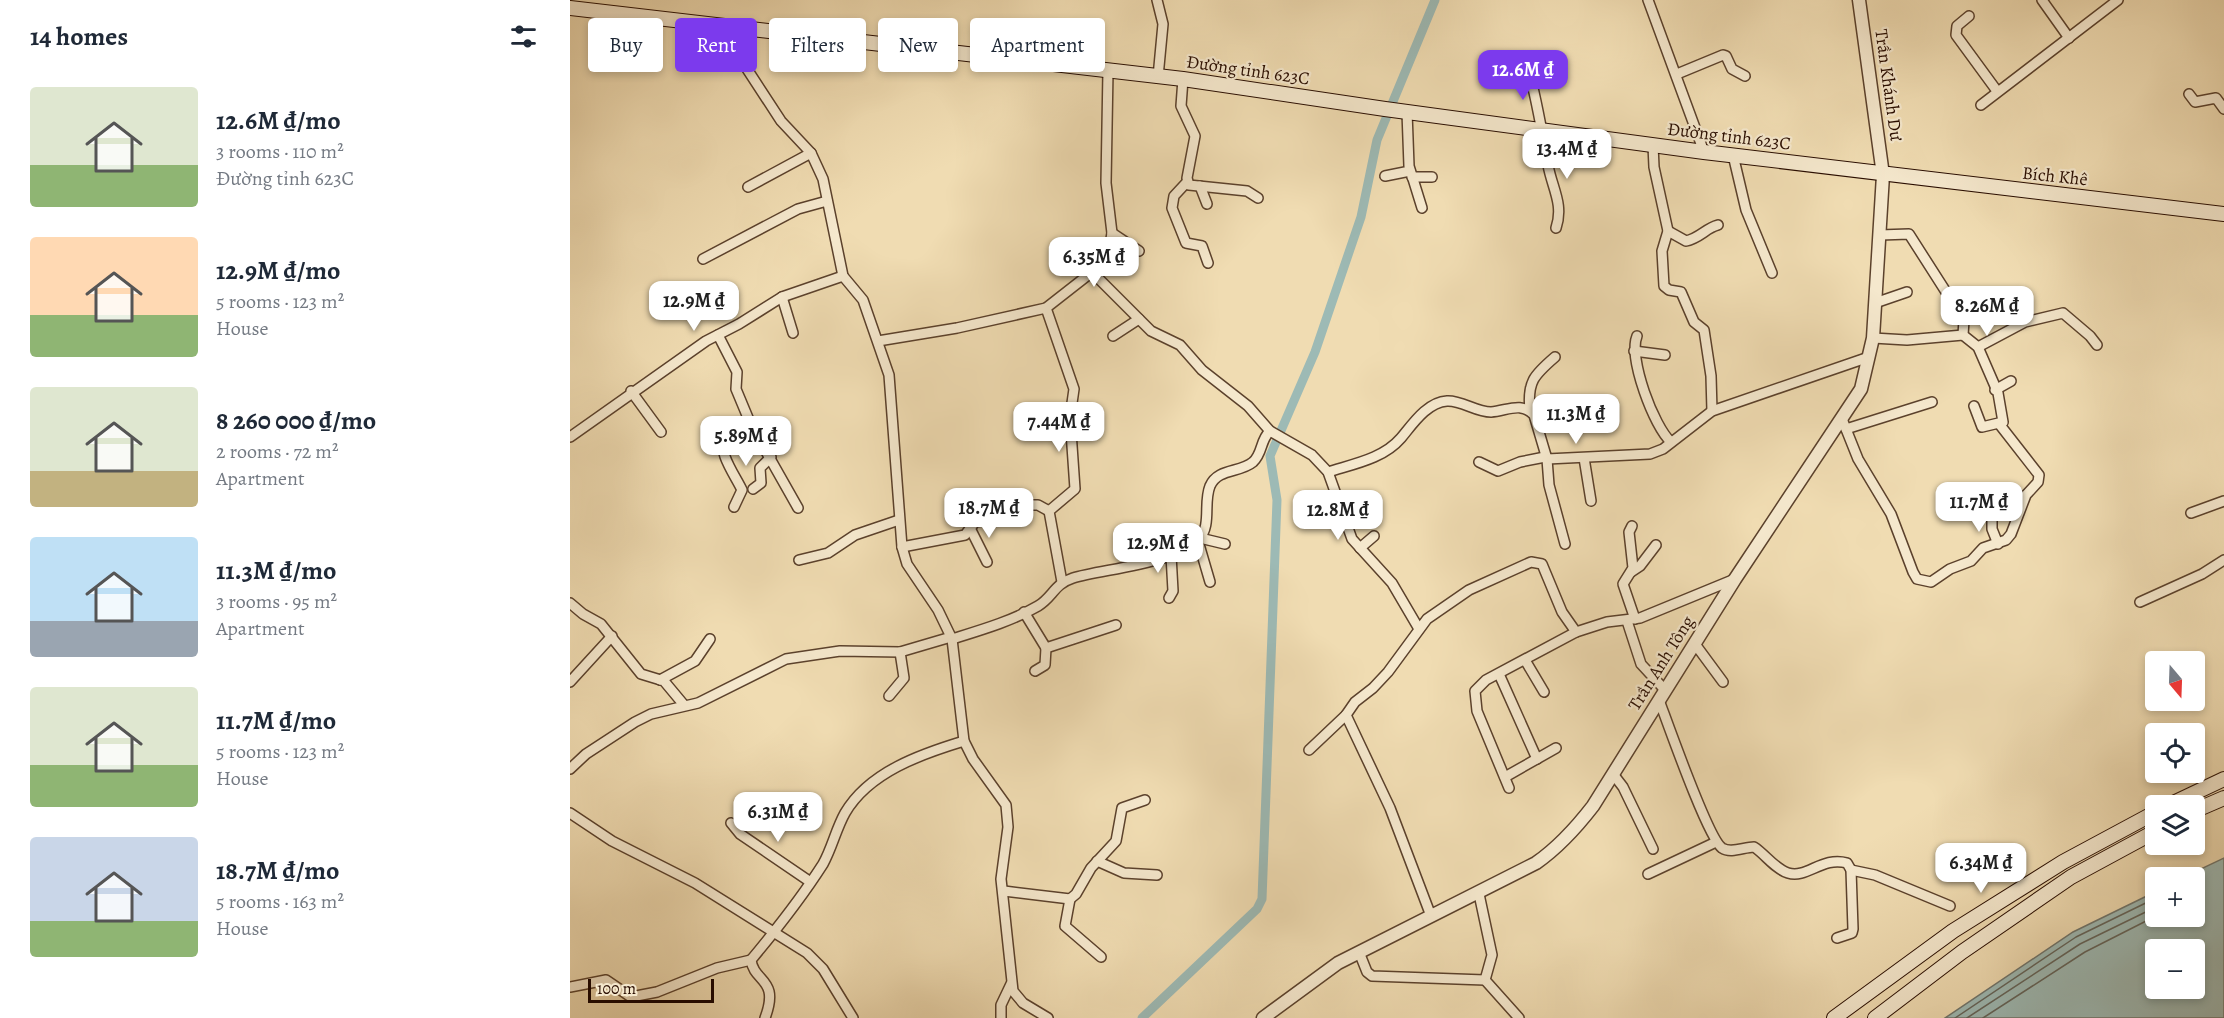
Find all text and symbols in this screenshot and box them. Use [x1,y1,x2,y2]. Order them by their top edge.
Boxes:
chip: Buy [588,18,663,72]
chip: Rent [675,18,757,72]
chip: Filters [769,18,866,72]
chip: New [878,18,958,72]
chip: Apartment [970,18,1105,72]
text: 14 homes [30,19,128,54]
icon: filters [507,20,540,53]
street label: Trần Khánh Dư [1869,28,1909,143]
street label: Đường tỉnh 623C [1185,49,1311,91]
pin: 12.6M ₫ [1468,50,1578,101]
text: 12.6M ₫ [1492,56,1554,83]
text: 12.6M ₫/mo [216,103,341,138]
icon: home [78,111,150,183]
street label: Đường tỉnh 623C [1666,117,1792,155]
pin: 13.4M ₫ [1512,129,1622,180]
text: 13.4M ₫ [1536,135,1598,162]
text: 3 rooms · 110 m² [216,138,344,165]
street label: Bích Khê [2021,161,2089,191]
text: Đường tỉnh 623C [216,165,354,192]
pin: 6.35M ₫ [1039,237,1149,288]
text: 6.35M ₫ [1063,243,1125,270]
text: 12.9M ₫/mo [216,253,340,288]
icon: home [78,261,150,333]
pin: 12.9M ₫ [639,281,749,332]
pin: 8.26M ₫ [1932,286,2042,337]
text: 12.9M ₫ [663,287,725,314]
text: 5 rooms · 123 m² [216,288,344,315]
text: 8.26M ₫ [1955,292,2019,319]
text: House [216,315,268,342]
pin: 11.3M ₫ [1521,394,1631,445]
text: 11.3M ₫ [1547,400,1605,427]
pin: 7.44M ₫ [1004,402,1114,453]
text: 8 260 000 ₫/mo [216,403,376,438]
text: 7.44M ₫ [1027,408,1091,435]
icon: home [78,411,150,483]
pin: 5.89M ₫ [691,416,801,467]
text: 5.89M ₫ [714,422,778,449]
text: 2 rooms · 72 m² [216,438,338,465]
text: Apartment [216,465,305,492]
pin: 11.7M ₫ [1924,482,2034,533]
pin: 18.7M ₫ [934,488,1044,539]
text: 11.7M ₫ [1950,488,2008,515]
pin: 12.8M ₫ [1283,490,1393,541]
text: 18.7M ₫ [958,494,1020,521]
text: 12.8M ₫ [1307,496,1369,523]
pin: 12.9M ₫ [1103,523,1213,574]
text: 12.9M ₫ [1127,529,1189,556]
text: 11.3M ₫/mo [216,553,336,588]
icon: home [78,561,150,633]
text: 3 rooms · 95 m² [216,588,337,615]
street label: Trần Anh Tông [1622,611,1700,715]
text: Apartment [216,615,305,642]
north arrow [2145,651,2205,711]
map controls [2145,651,2205,999]
text: 11.7M ₫/mo [216,703,336,738]
icon: home [78,711,150,783]
button: locate [2145,723,2205,783]
text: 5 rooms · 123 m² [216,738,344,765]
text: House [216,765,268,792]
pin: 6.31M ₫ [723,792,833,843]
button: layers [2145,795,2205,855]
text: 6.31M ₫ [747,798,809,825]
pin: 6.34M ₫ [1926,843,2036,894]
text: 6.34M ₫ [1949,849,2013,876]
text: 18.7M ₫/mo [216,853,339,888]
icon: home [78,861,150,933]
button: + [2145,867,2205,927]
text: 5 rooms · 163 m² [216,888,344,915]
text: House [216,915,268,942]
button: − [2145,939,2205,999]
scale bar [588,976,714,1004]
text: 100 m [597,978,636,1000]

